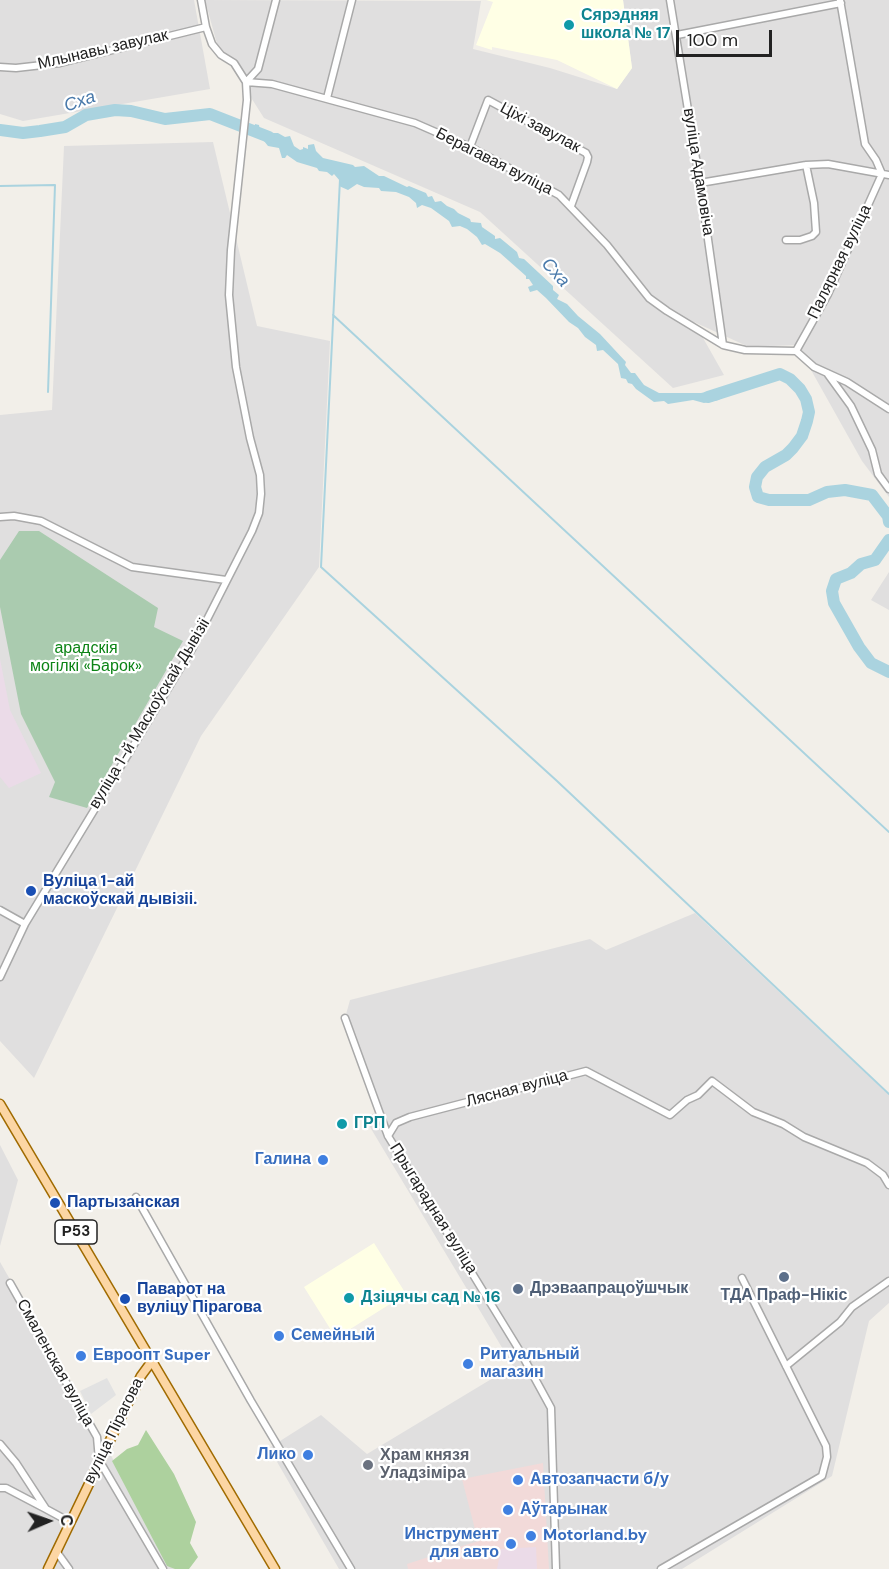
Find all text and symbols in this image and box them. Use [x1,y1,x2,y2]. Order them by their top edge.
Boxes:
place label: Сярэдняя школа № 17 [581,6,670,44]
marker: Сярэдняя школа № 17 [562,18,576,32]
scale bar [679,18,775,56]
street label: Млынавы завулак [36,26,170,74]
text: 100 m [687,28,738,52]
water label: Сха [61,87,99,117]
street label: Ціхі завулак [496,99,584,157]
street label: вуліца Адамовіча [678,107,718,237]
street label: Берагавая вуліца [432,124,556,200]
street label: Палярная вуліца [804,202,876,322]
water label: Сха [536,254,574,292]
street label: вуліца 1-й Маскоўскай Дывізіі [85,615,215,813]
park label: арадскія могілкі «Барок» [30,639,142,677]
place label: Вуліца 1-ай маскоўскай дывізіі. [43,872,197,910]
marker: Вуліца 1-ай маскоўскай дывізіі. [24,884,38,898]
street label: Лясная вуліца [464,1066,570,1112]
place label: ГРП [354,1114,385,1134]
marker: ГРП [335,1117,349,1131]
street label: Прыгарадная вуліца [385,1140,481,1278]
place label: Галина [255,1150,311,1170]
marker: Галина [316,1153,330,1167]
place label: Партызанская [67,1193,180,1213]
marker: Партызанская [48,1196,62,1210]
road number: Р53 [55,1220,97,1244]
marker: ТДА Праф-Нікіс [777,1270,791,1284]
place label: Дрэваапрацоўшчык [530,1279,688,1299]
place label: Паварот на вуліцу Пірагова [137,1280,262,1318]
marker: Дрэваапрацоўшчык [511,1282,525,1296]
place label: ТДА Праф-Нікіс [721,1286,847,1306]
place label: Дзіцячы сад № 16 [361,1288,501,1308]
marker: Дзіцячы сад № 16 [342,1291,356,1305]
marker: Паварот на вуліцу Пірагова [118,1292,132,1306]
street label: Смаленская вуліца [12,1296,98,1430]
place label: Семейный [291,1326,375,1346]
marker: Семейный [272,1329,286,1343]
place label: Ритуальный магазин [480,1345,579,1383]
place label: Евроопт Super [93,1346,210,1366]
marker: Евроопт Super [74,1349,88,1363]
marker: Ритуальный магазин [461,1357,475,1371]
street label: вуліца Пірагова [80,1375,148,1487]
place label: Лико [257,1445,296,1465]
place label: Храм князя Уладзіміра [380,1446,469,1484]
marker: Лико [301,1448,315,1462]
marker: Храм князя Уладзіміра [361,1458,375,1472]
place label: Автозапчасти б/у [530,1470,669,1490]
marker: Автозапчасти б/у [511,1473,525,1487]
north arrow [18,1491,78,1551]
place label: Аўтарынак [520,1500,607,1520]
marker: Аўтарынак [501,1503,515,1517]
text: С [56,1514,77,1526]
place label: Инструмент для авто [405,1525,499,1563]
place label: Motorland.by [543,1526,647,1546]
marker: Motorland.by [524,1529,538,1543]
marker: Инструмент для авто [504,1537,518,1551]

